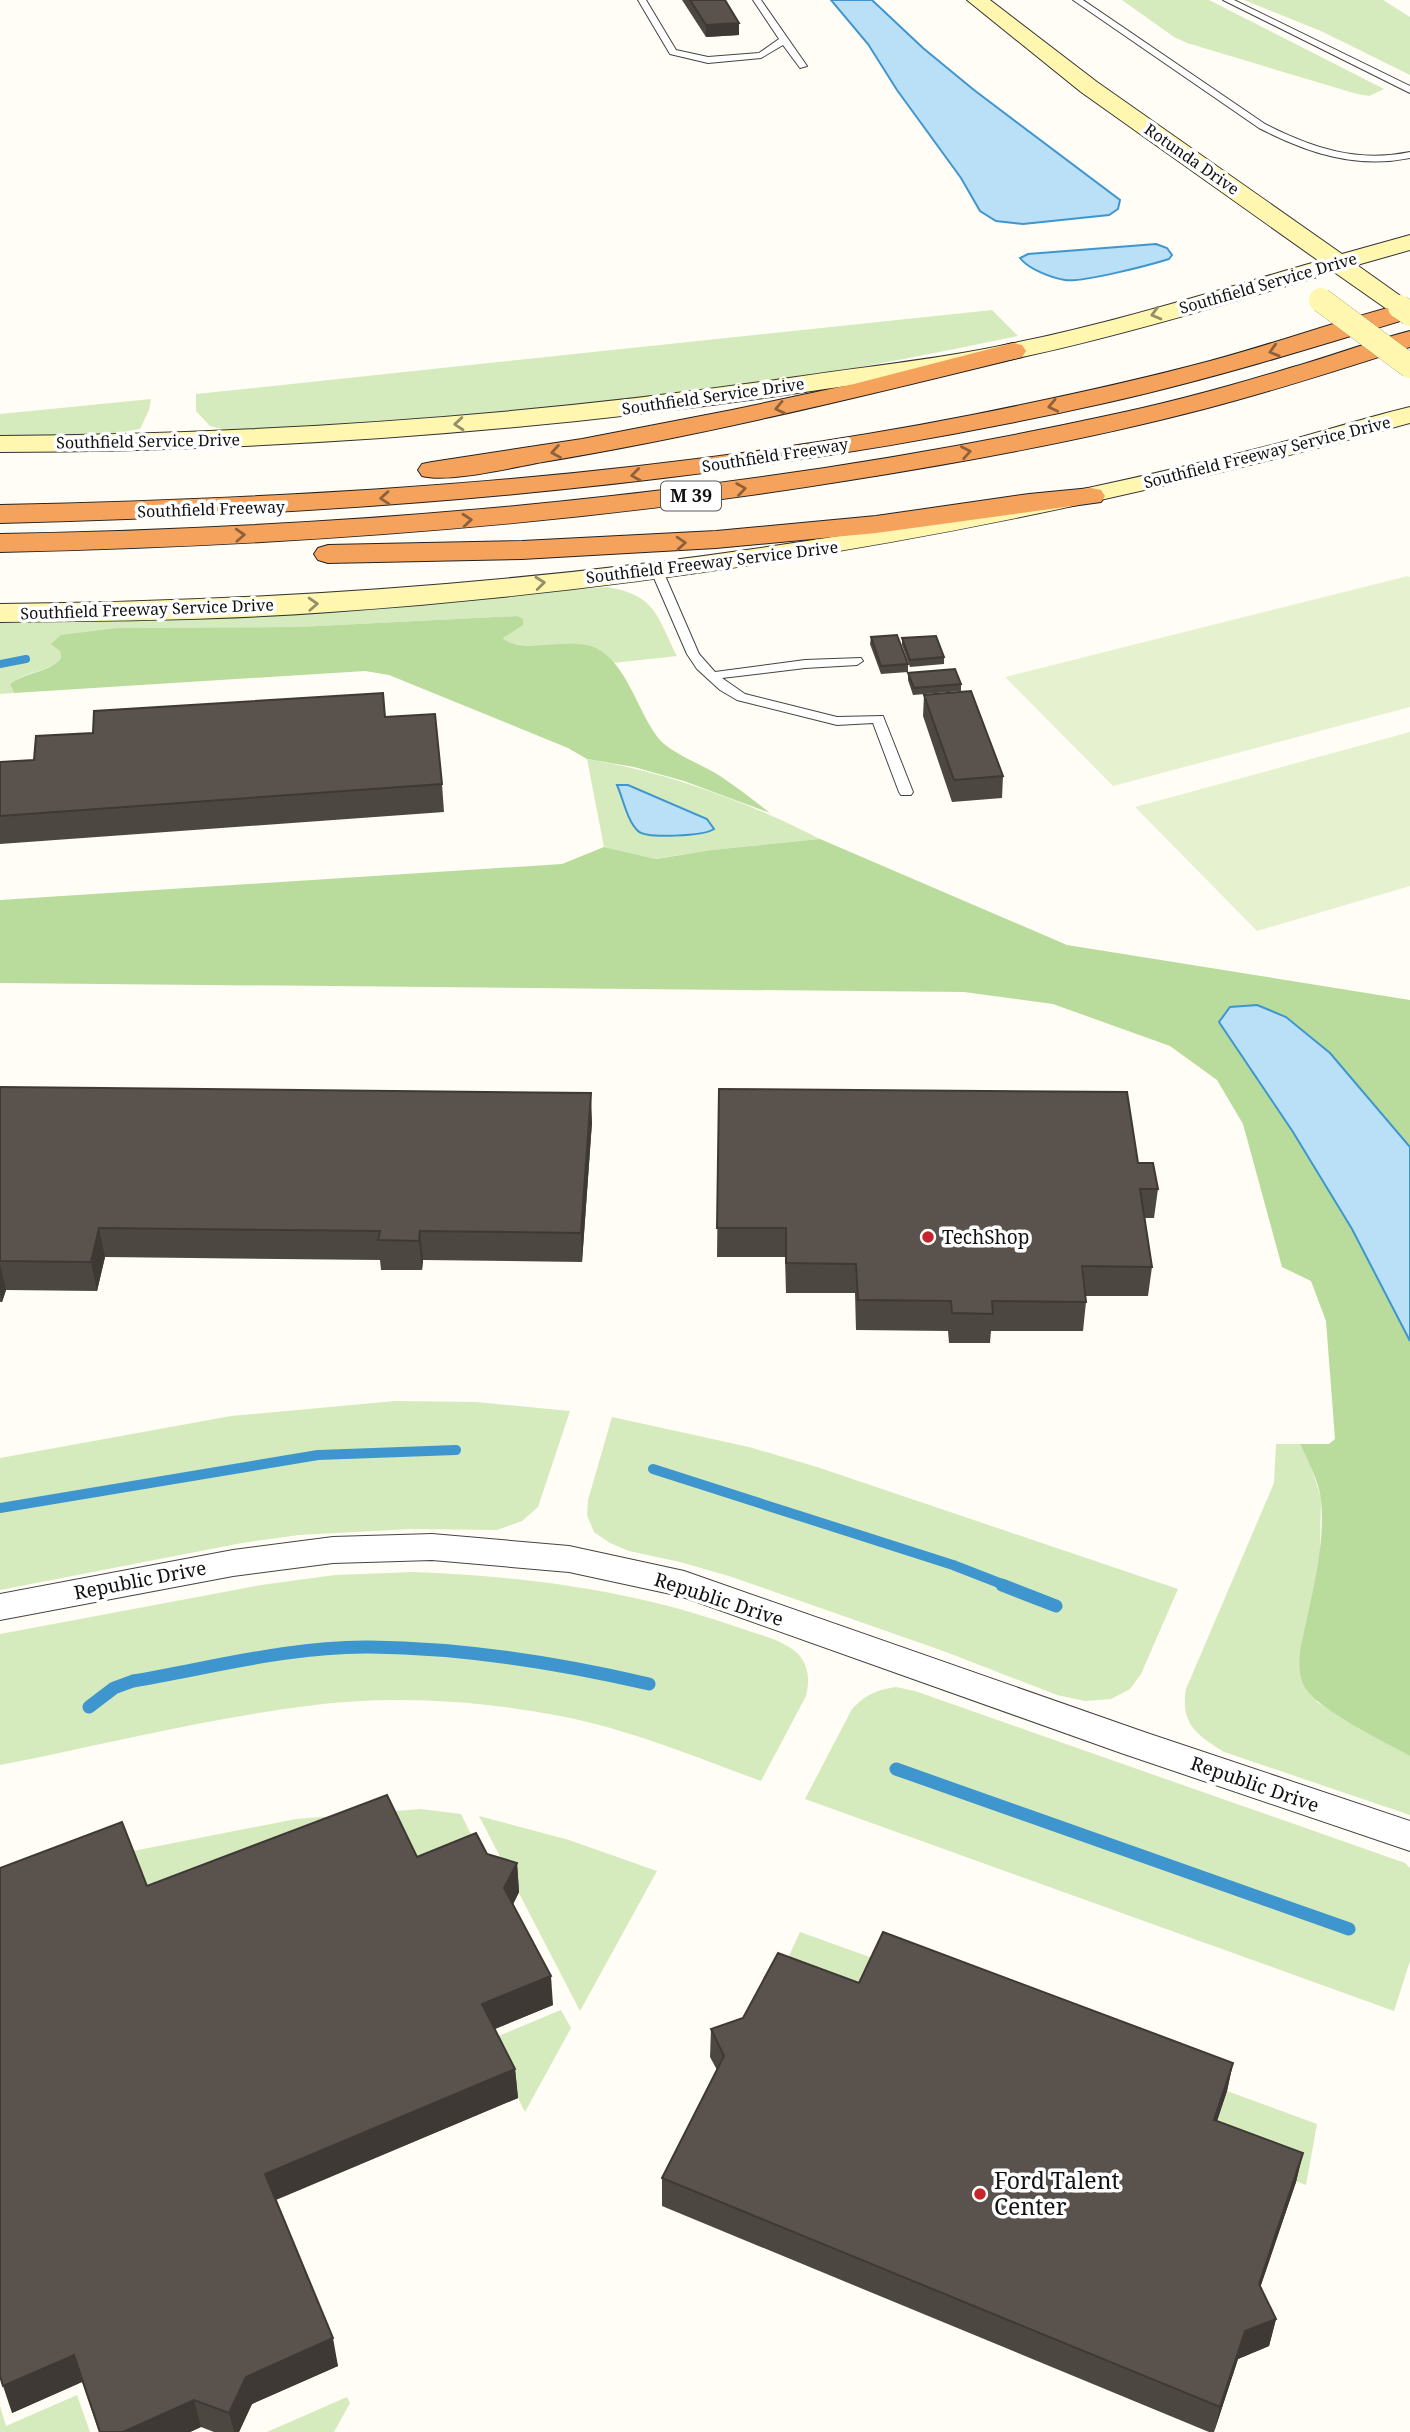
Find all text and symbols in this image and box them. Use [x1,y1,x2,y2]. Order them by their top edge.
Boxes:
street label: Rotunda Drive [1140,118,1244,200]
street label: Southfield Service Drive [1177,247,1359,319]
one-way arrow [1150,306,1162,320]
one-way arrow [1268,343,1280,358]
street label: Southfield Service Drive [620,372,806,420]
one-way arrow [1047,398,1059,413]
one-way arrow [774,399,786,414]
street label: Southfield Freeway Service Drive [1141,411,1393,493]
one-way arrow [453,417,465,432]
street label: Southfield Service Drive [56,428,240,454]
street label: Southfield Freeway [700,432,851,477]
one-way arrow [550,443,562,458]
one-way arrow [960,445,972,460]
one-way arrow [630,467,641,482]
road number: M 39 [661,482,721,510]
one-way arrow [735,482,747,497]
one-way arrow [379,491,390,506]
street label: Southfield Freeway [137,495,286,523]
one-way arrow [461,513,472,528]
one-way arrow [234,528,245,543]
street label: Southfield Freeway Service Drive [585,536,839,588]
one-way arrow [675,536,686,551]
one-way arrow [534,576,545,591]
street label: Southfield Freeway Service Drive [20,594,274,624]
one-way arrow [308,596,319,611]
place label: TechShop [942,1224,1029,1250]
marker: TechShop [920,1229,936,1245]
street label: Republic Drive [72,1554,208,1606]
street label: Republic Drive [651,1566,787,1632]
street label: Republic Drive [1187,1750,1323,1818]
place label: Ford Talent Center [994,2164,1120,2222]
marker: Ford Talent Center [972,2186,988,2202]

